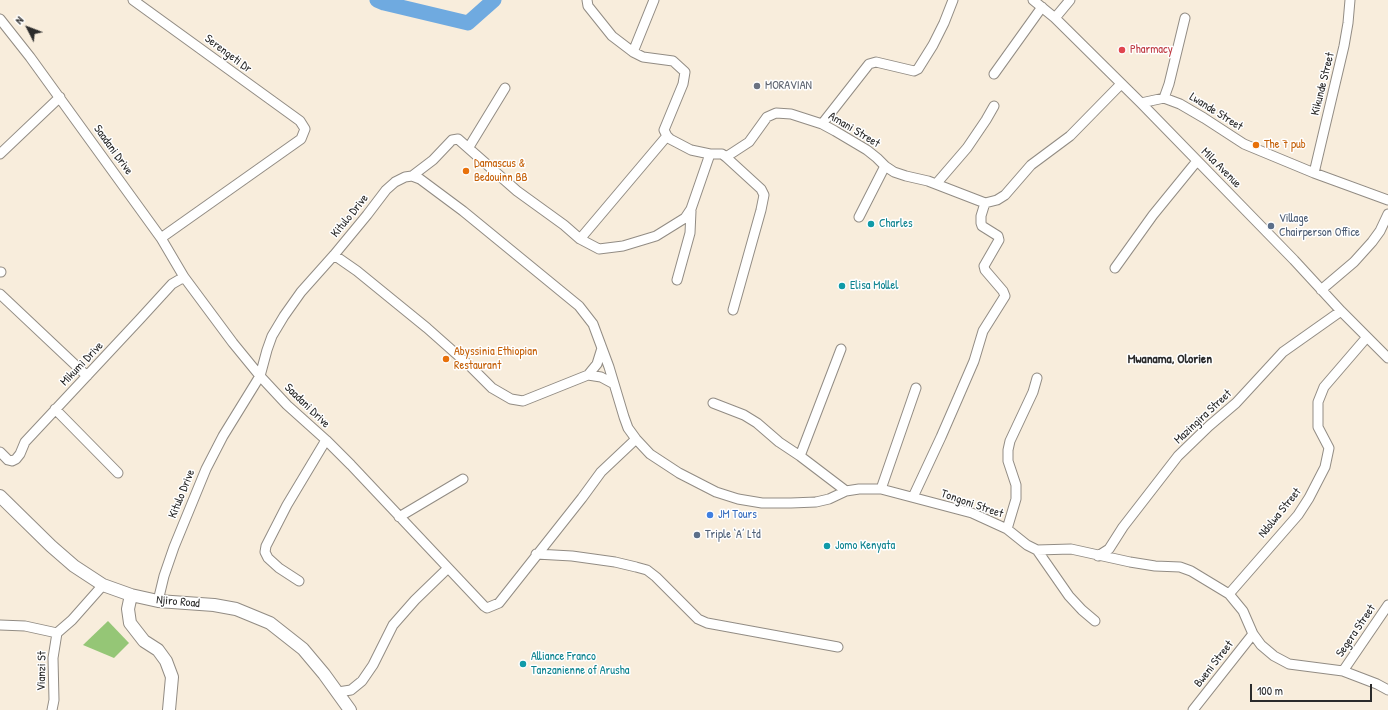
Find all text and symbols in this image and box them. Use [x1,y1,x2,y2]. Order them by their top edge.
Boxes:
north arrow [8,8,48,48]
text: N [12,13,26,27]
street label: Serengeti Dr [202,32,254,76]
place label: Pharmacy [1130,43,1173,57]
marker: Pharmacy [1117,45,1127,55]
street label: Kikunde Street [1308,51,1338,117]
place label: MORAVIAN [765,79,812,93]
marker: MORAVIAN [752,81,762,91]
street label: Lwande Street [1187,90,1245,134]
street label: Amani Street [826,109,882,151]
street label: Saadani Drive [90,122,136,178]
place label: The 7 pub [1264,138,1306,152]
marker: The 7 pub [1251,140,1261,150]
street label: Mila Avenue [1198,145,1244,191]
place label: Damascus & Bedouinn BB [474,157,528,185]
marker: Damascus & Bedouinn BB [461,166,471,176]
street label: Kitulo Drive [328,192,372,240]
place label: Village Chairperson Office [1279,212,1360,240]
place label: Charles [879,217,913,231]
marker: Charles [866,219,876,229]
marker: Village Chairperson Office [1266,221,1276,231]
place label: Elisa Mollel [850,279,898,293]
marker: Elisa Mollel [837,281,847,291]
street label: Mikumi Drive [57,339,107,389]
place label: Abyssinia Ethiopian Restaurant [454,345,537,373]
district label: Mwanama, Olorien [1128,352,1212,368]
marker: Abyssinia Ethiopian Restaurant [441,354,451,364]
street label: Saadani Drive [281,381,333,431]
street label: Mazingira Street [1171,387,1235,447]
street label: Kitulo Drive [166,468,198,520]
street label: Ndolwa Street [1256,485,1304,541]
street label: Tongoni Street [939,487,1005,521]
place label: JM Tours [718,508,757,522]
marker: JM Tours [705,510,715,520]
place label: Triple ‘A’ Ltd [705,528,761,542]
marker: Triple ‘A’ Ltd [692,530,702,540]
place label: Jomo Kenyata [835,539,895,553]
marker: Jomo Kenyata [822,541,832,551]
street label: Njiro Road [156,593,200,611]
street label: Segera Street [1333,602,1379,660]
street label: Bweni Street [1191,638,1237,690]
place label: Alliance Franco Tanzanienne of Arusha [531,650,629,678]
street label: Vianzi St [34,651,50,691]
marker: Alliance Franco Tanzanienne of Arusha [518,659,528,669]
scale bar [1252,676,1374,702]
text: 100 m [1257,682,1283,699]

